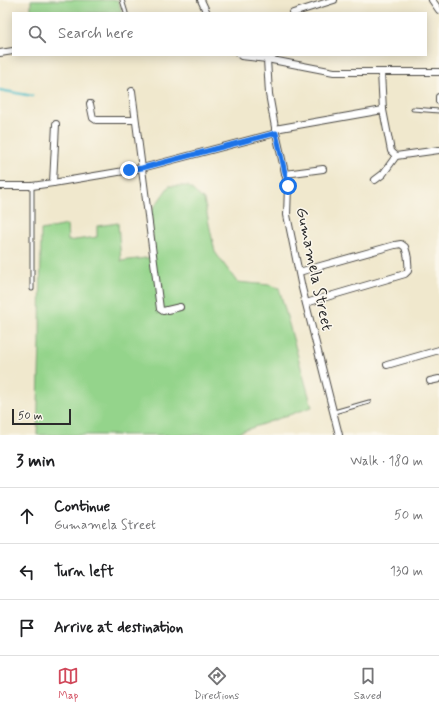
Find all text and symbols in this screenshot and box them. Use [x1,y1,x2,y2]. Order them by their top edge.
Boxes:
search box [12,12,427,56]
icon: search [26,23,48,45]
text: Search here [58,24,134,44]
route end [120,161,138,179]
route start [279,177,297,195]
street label: Gumamela Street [291,205,337,333]
scale bar [12,407,71,426]
text: 50 m [18,409,43,423]
text: 3 min [16,450,55,472]
text: Walk · 180 m [350,453,423,470]
text: Continue [54,497,110,517]
icon: ahead [16,505,38,527]
text: 50 m [394,507,423,524]
text: Gumamela Street [54,517,156,534]
icon: left [16,561,38,583]
text: Turn left [54,562,114,582]
text: 130 m [390,563,423,580]
icon: arrive [16,617,38,639]
text: Arrive at destination [54,618,183,638]
tab: Map [57,665,79,703]
tab: Directions [194,665,239,703]
tab: Saved [354,665,382,703]

